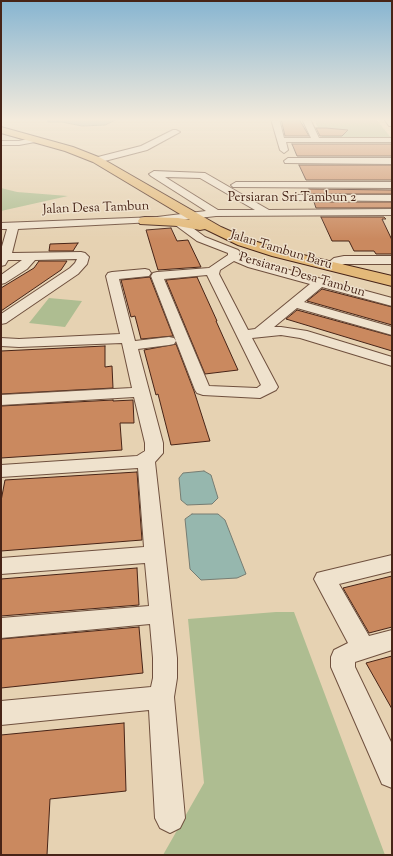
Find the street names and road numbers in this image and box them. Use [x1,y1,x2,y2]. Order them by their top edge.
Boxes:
street label: Persiaran Sri Tambun 2 [228,191,356,207]
street label: Jalan Desa Tambun [42,199,150,219]
street label: Jalan Tambun Baru [228,228,334,274]
street label: Persiaran Desa Tambun [237,250,367,302]

